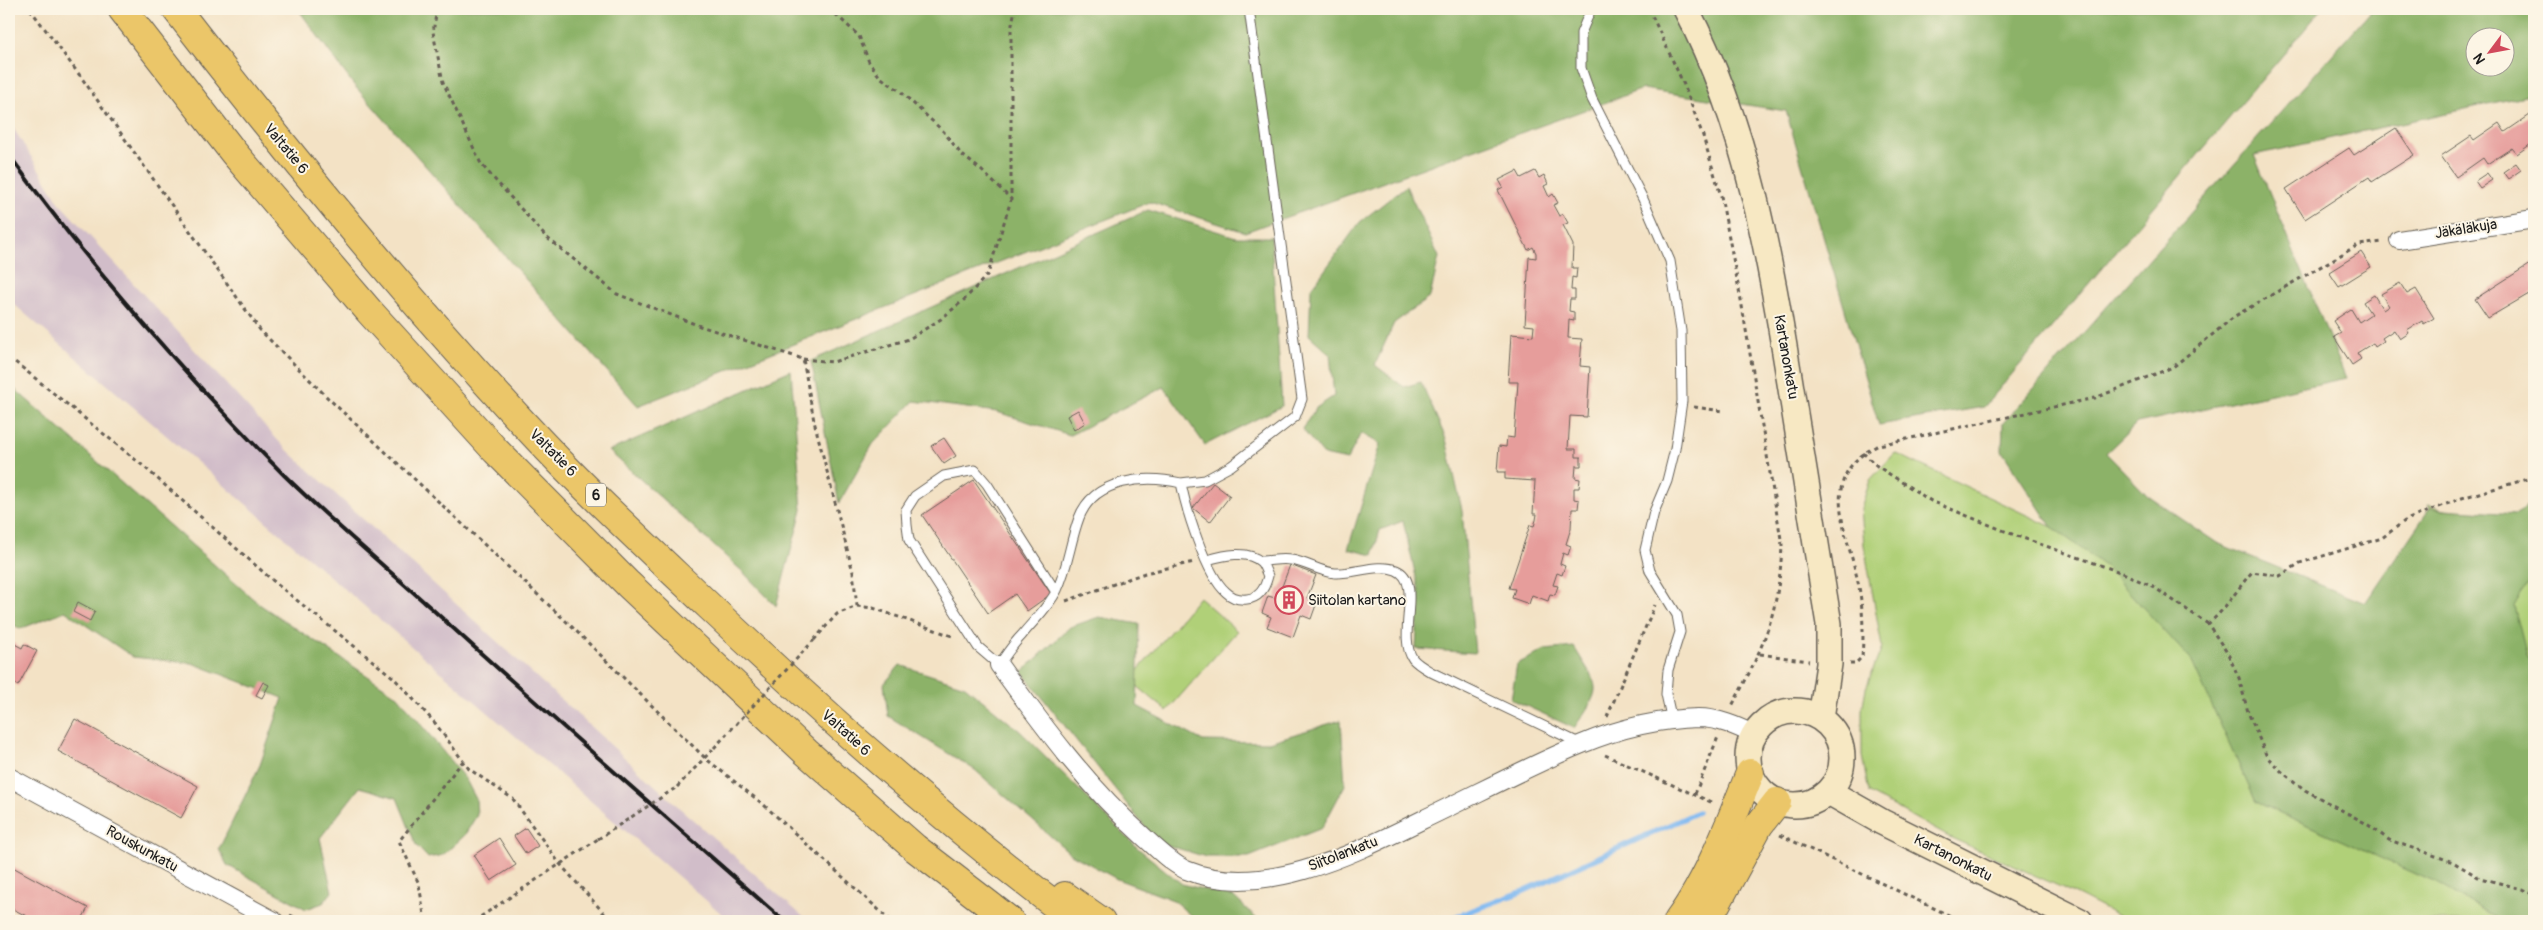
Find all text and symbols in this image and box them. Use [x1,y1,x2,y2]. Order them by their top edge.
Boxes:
north arrow [2466,28,2516,78]
text: N [2470,50,2489,67]
street label: Valtatie 6 [259,120,313,178]
street label: Jäkäläkuja [2434,215,2498,243]
street label: Kartanonkatu [1769,313,1803,401]
street label: Valtatie 6 [525,425,581,481]
road number: 6 [586,484,606,506]
building icon: Siitolan kartano [1274,585,1304,615]
place label: Siitolan kartano [1308,591,1406,610]
street label: Valtatie 6 [817,706,875,760]
street label: Rouskunkatu [103,821,181,877]
street label: Kartanonkatu [1911,830,1995,886]
street label: Siitolankatu [1305,832,1381,876]

